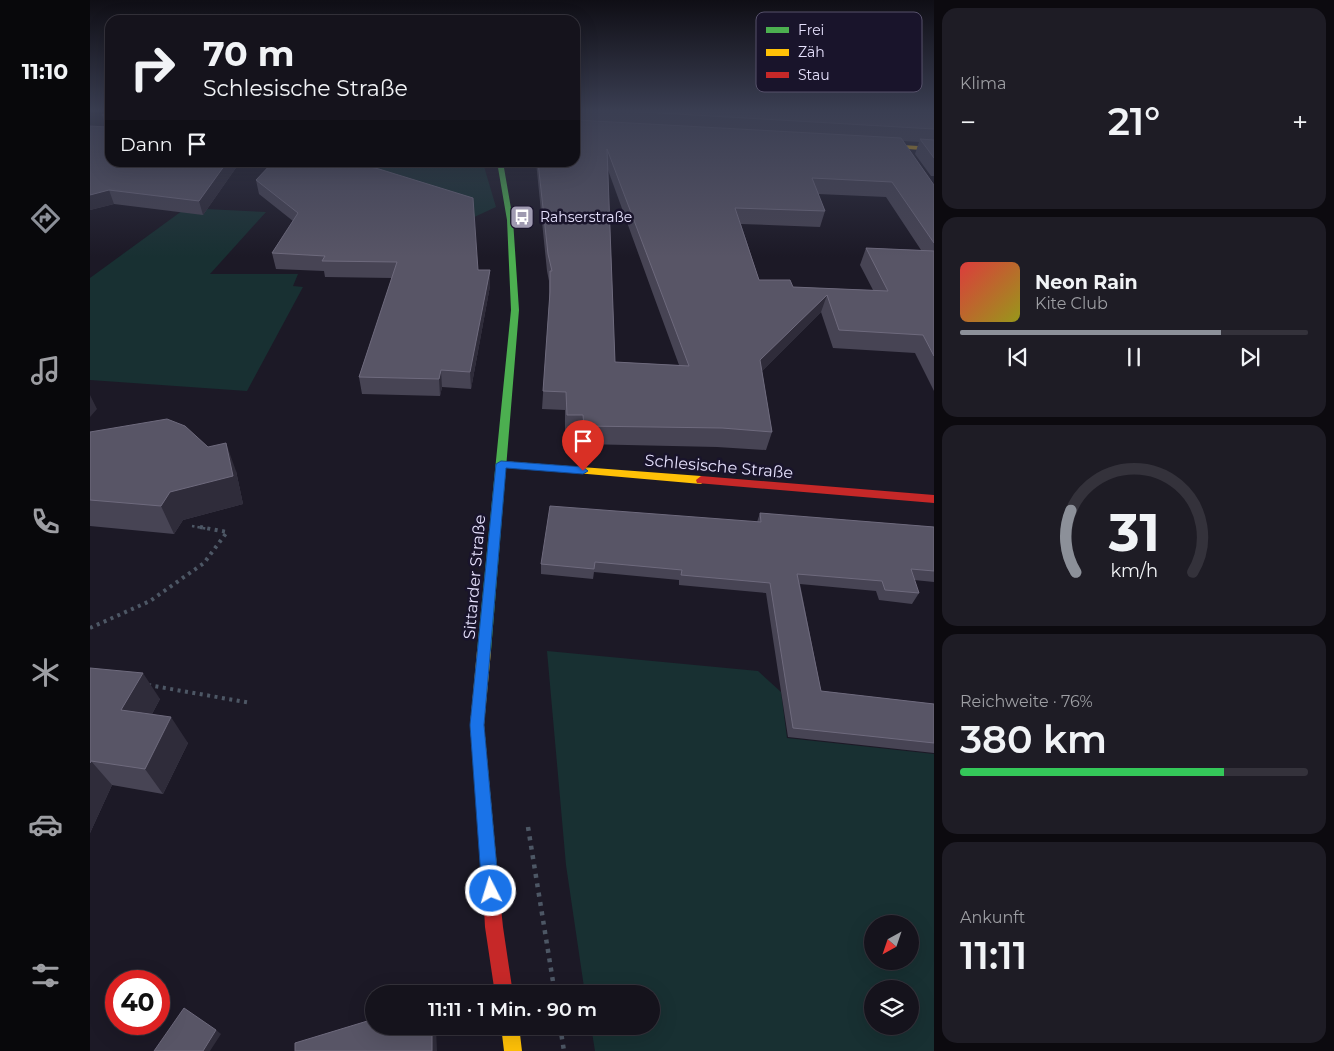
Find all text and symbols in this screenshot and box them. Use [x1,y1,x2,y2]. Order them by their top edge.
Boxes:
legend [756,12,922,92]
text: Frei [798,21,824,39]
text: 70 m [203,32,294,75]
icon: right [120,35,185,100]
text: Zäh [798,43,825,61]
text: 11:10 [22,58,68,85]
text: Stau [798,66,830,84]
text: Klima [960,74,1006,93]
text: Schlesische Straße [203,75,408,102]
text: 21° [1108,98,1160,145]
text: − [960,105,976,139]
text: + [1292,105,1308,139]
icon: arrive [183,130,211,158]
text: Dann [120,133,173,156]
icon: directions [28,201,63,236]
bus stop icon: Rahserstraße [509,204,535,230]
place label: Rahserstraße [540,208,632,226]
text: Neon Rain [1035,271,1138,294]
text: Kite Club [1035,294,1108,313]
icon: previous [1004,343,1032,371]
icon: pause [1120,343,1148,371]
icon: next [1236,343,1264,371]
icon: music [28,353,63,388]
pin [562,420,604,471]
icon: arrive [569,427,597,455]
street label: Schlesische Straße [644,451,794,482]
text: 31 [1107,501,1160,564]
icon: phone [28,504,63,539]
street label: Sittarder Straße [460,514,489,640]
text: km/h [1110,560,1158,581]
icon: climate [28,655,63,690]
text: Reichweite · 76% [960,692,1093,711]
text: 380 km [960,716,1107,763]
icon: car [28,807,63,842]
position arrow [464,864,516,916]
text: Ankunft [960,908,1025,927]
north arrow [864,915,919,970]
map controls [864,915,919,1035]
text: 11:11 [960,932,1027,979]
icon: filters [28,958,63,993]
speed limit sign: 40 [105,970,170,1035]
button: layers [864,980,919,1035]
text: 11:11 · 1 Min. · 90 m [428,998,597,1021]

